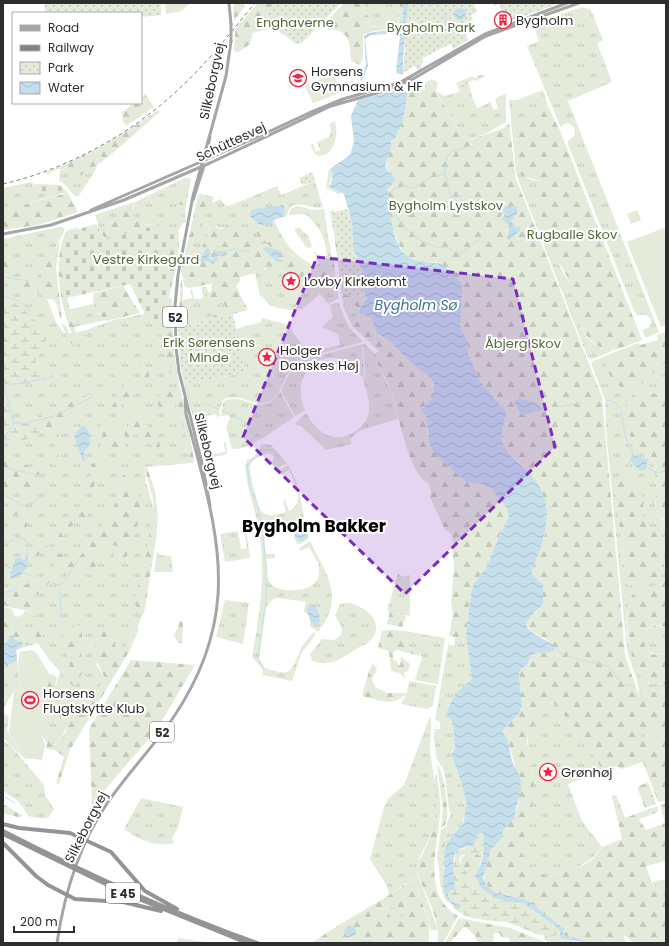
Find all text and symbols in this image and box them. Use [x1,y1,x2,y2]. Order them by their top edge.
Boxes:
building icon: Bygholm [493,10,513,30]
place label: Bygholm [516,11,573,30]
legend [12,12,142,104]
park label: Enghaverne [256,13,334,32]
park label: Bygholm Park [387,18,476,37]
text: Road [48,19,79,36]
text: Railway [48,39,94,56]
street label: Silkeborgvej [195,41,229,121]
text: Park [48,59,75,76]
place label: Horsens Gymnasium & HF [311,62,423,96]
school or university icon: Horsens Gymnasium & HF [288,68,308,88]
text: Water [48,79,85,96]
street label: Schüttesvej [193,118,269,166]
park label: Bygholm Lystskov [389,196,504,215]
park label: Rugballe Skov [527,225,618,244]
park label: Vestre Kirkegård [93,250,199,269]
place icon: Lovby Kirketomt [281,271,301,291]
place label: Lovby Kirketomt [304,272,407,291]
water label: Bygholm Sø [375,295,459,315]
road number: 52 [163,307,187,327]
park label: Erik Sørensens Minde [163,333,255,367]
park label: Åbjerg Skov [485,334,562,353]
place label: Holger Danskes Høj [280,341,359,375]
place icon: Holger Danskes Høj [257,347,277,367]
street label: Silkeborgvej [189,411,227,491]
district label: Bygholm Bakker [242,514,386,538]
place label: Horsens Flugtskytte Klub [43,684,145,718]
sports icon: Horsens Flugtskytte Klub [20,690,40,710]
road number: 52 [150,722,174,742]
place icon: Grønhøj [538,762,558,782]
place label: Grønhøj [561,763,612,782]
street label: Silkeborgvej [60,788,112,866]
road number: E 45 [106,883,140,903]
scale bar [14,908,74,934]
text: 200 m [20,913,58,930]

